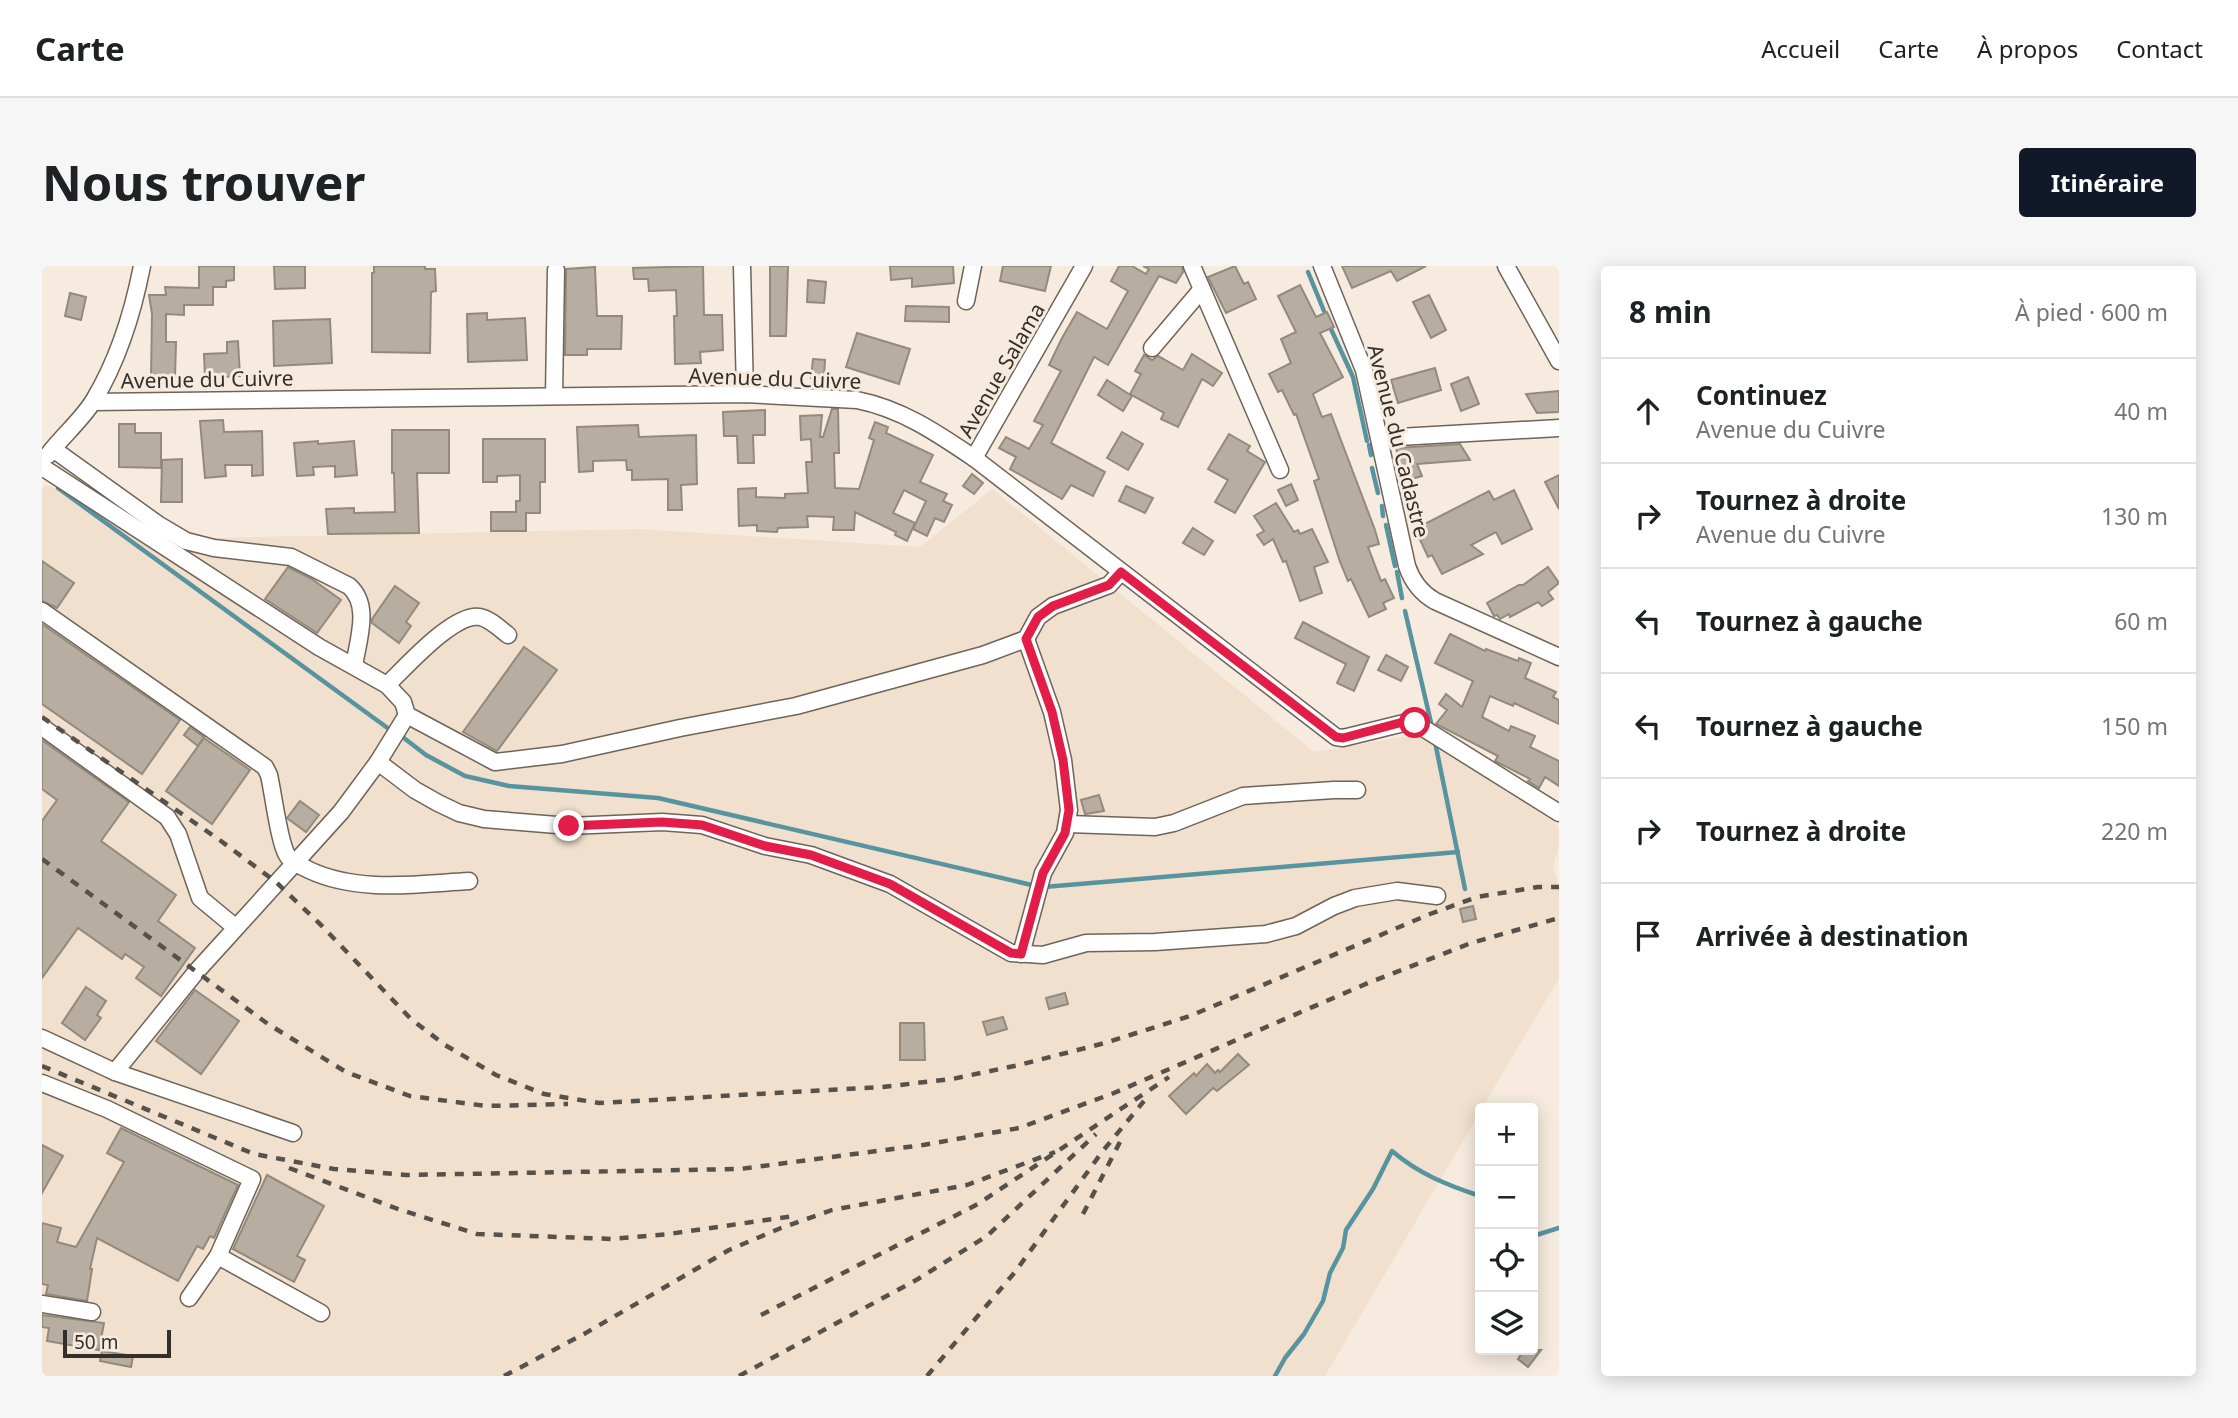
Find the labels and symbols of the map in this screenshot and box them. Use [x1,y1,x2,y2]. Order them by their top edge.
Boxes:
street label: Avenue Salama [951,298,1051,442]
street label: Avenue du Cadastre [1361,342,1437,540]
street label: Avenue du Cuivre [688,361,862,395]
street label: Avenue du Cuivre [120,363,294,395]
route start [1399,707,1430,738]
route end [553,810,584,841]
scale bar [63,1327,172,1359]

